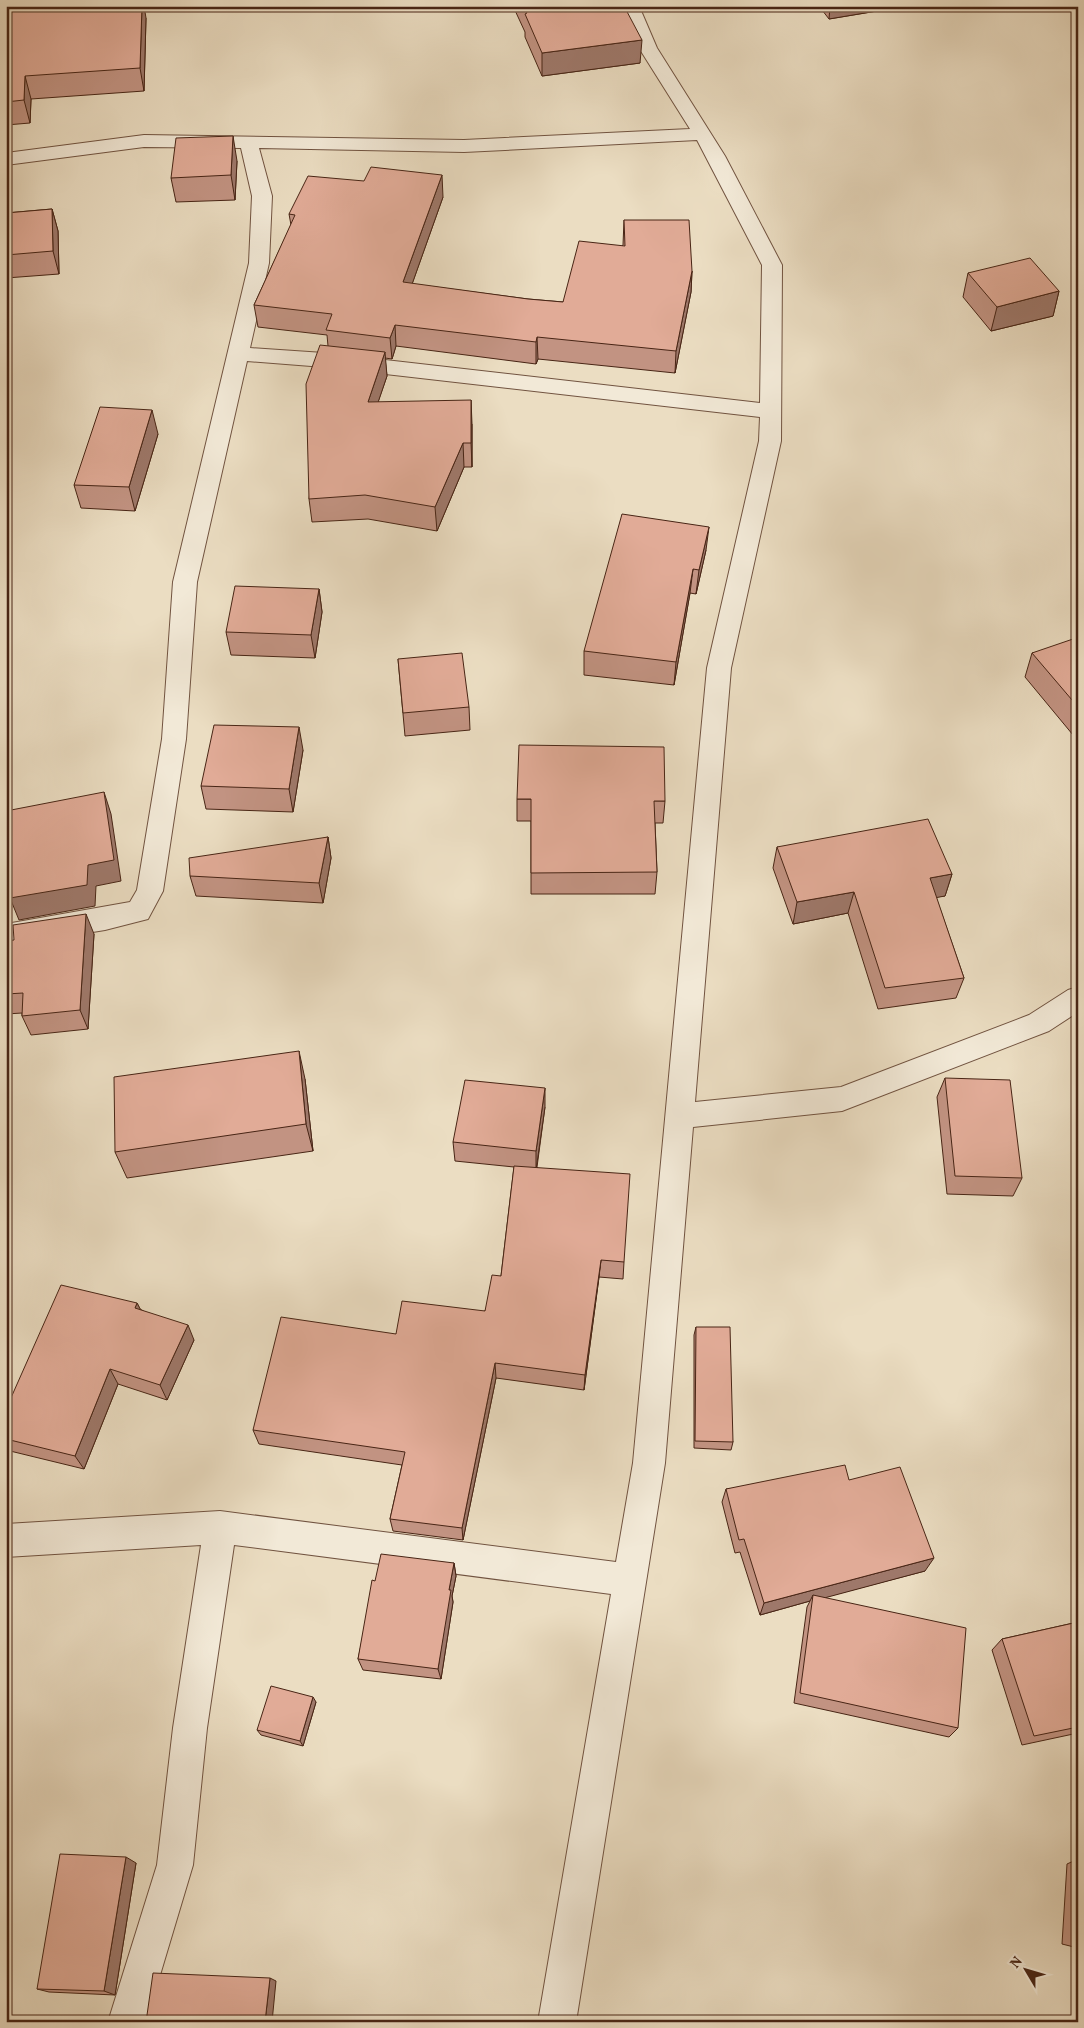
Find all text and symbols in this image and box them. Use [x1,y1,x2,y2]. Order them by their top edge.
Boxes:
north arrow [1002,1946,1052,1996]
text: N [1006,1953,1028,1973]

